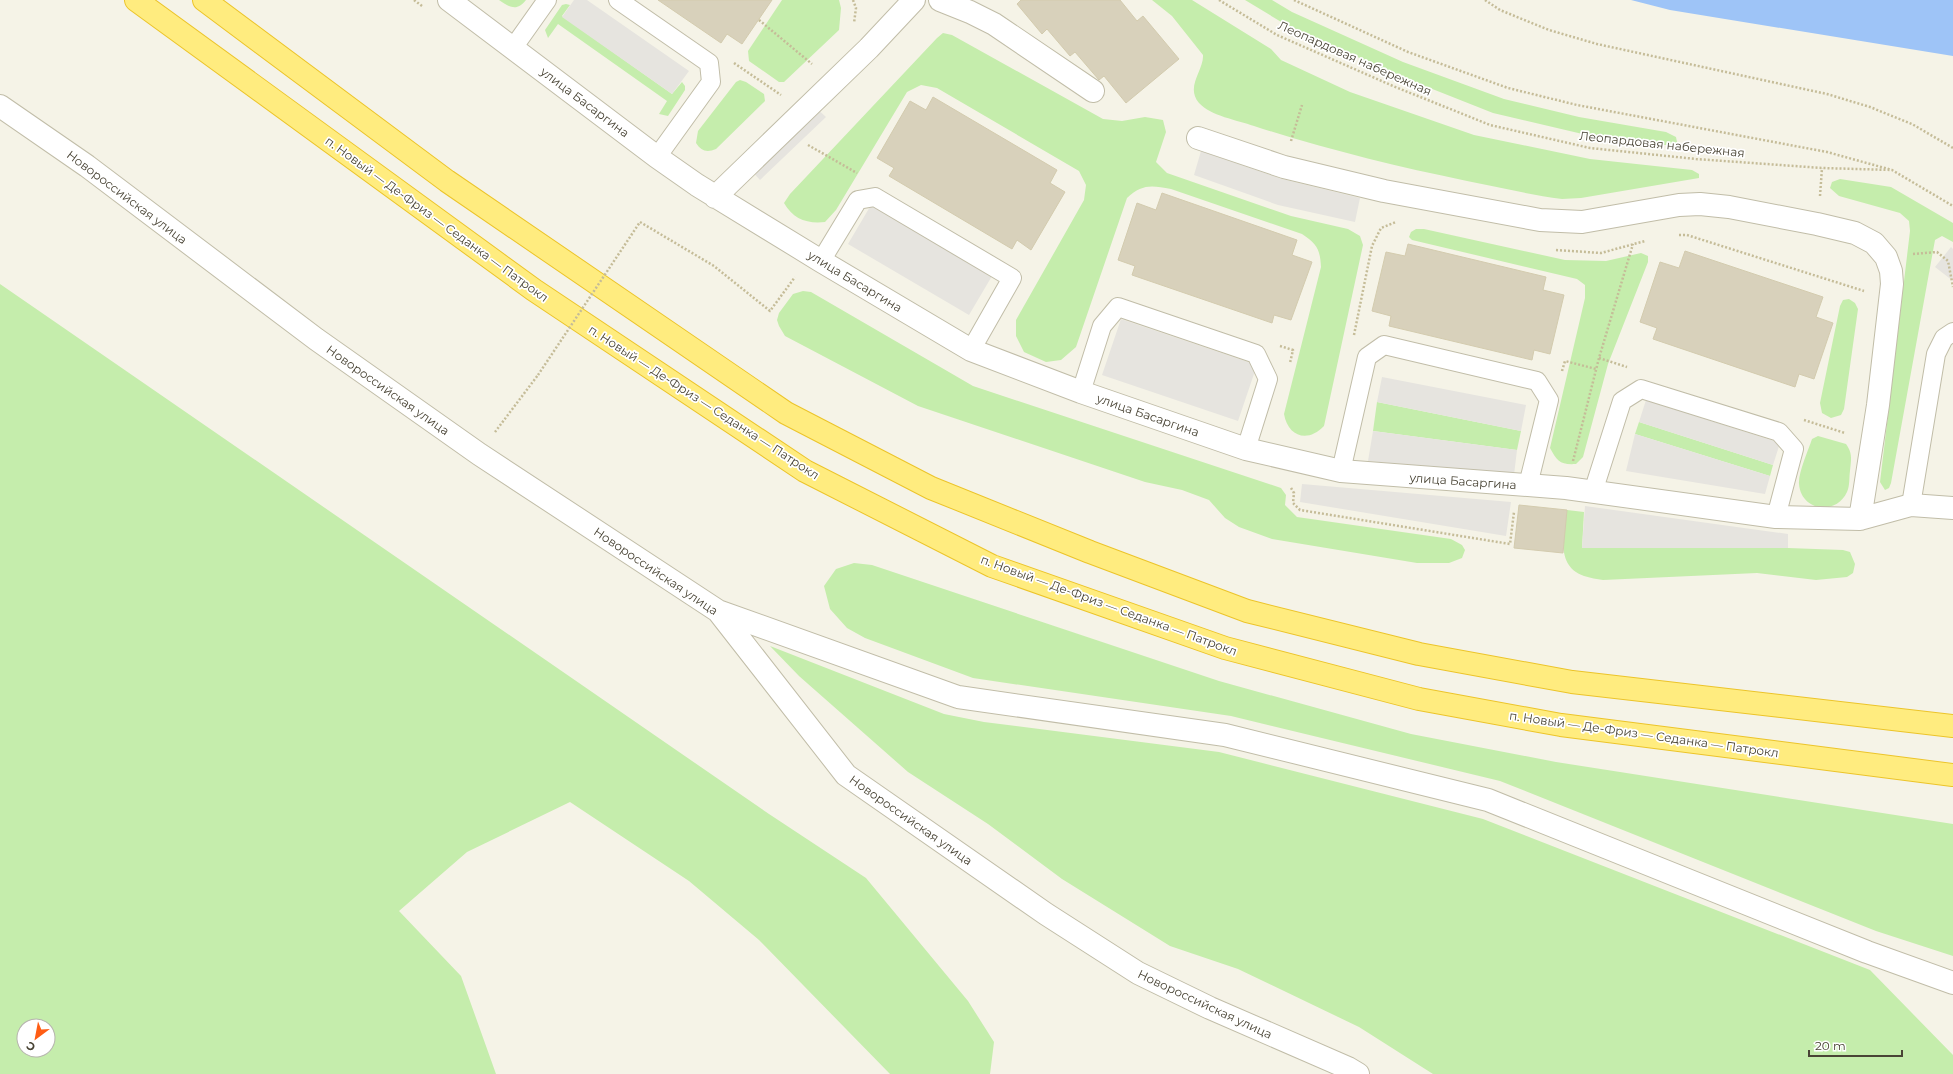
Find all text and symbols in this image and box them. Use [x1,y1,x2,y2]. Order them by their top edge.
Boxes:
street label: Леопардовая набережная [1276,17,1434,99]
street label: улица Басаргина [537,63,632,140]
street label: Леопардовая набережная [1579,128,1745,160]
street label: п. Новый — Де-Фриз — Седанка — Патрокл [323,133,551,305]
street label: Новороссийская улица [64,147,190,247]
street label: улица Басаргина [804,246,905,315]
street label: п. Новый — Де-Фриз — Седанка — Патрокл [586,322,822,482]
street label: Новороссийская улица [324,342,452,438]
street label: улица Басаргина [1094,390,1201,440]
street label: улица Басаргина [1408,470,1517,492]
street label: Новороссийская улица [591,524,721,618]
street label: п. Новый — Де-Фриз — Седанка — Патрокл [979,551,1239,659]
street label: п. Новый — Де-Фриз — Седанка — Патрокл [1508,708,1780,760]
street label: Новороссийская улица [847,772,975,868]
street label: Новороссийская улица [1135,966,1275,1042]
north arrow [16,1018,56,1058]
scale bar [1809,1032,1902,1058]
text: С [24,1038,38,1055]
text: 20 m [1815,1038,1846,1053]

